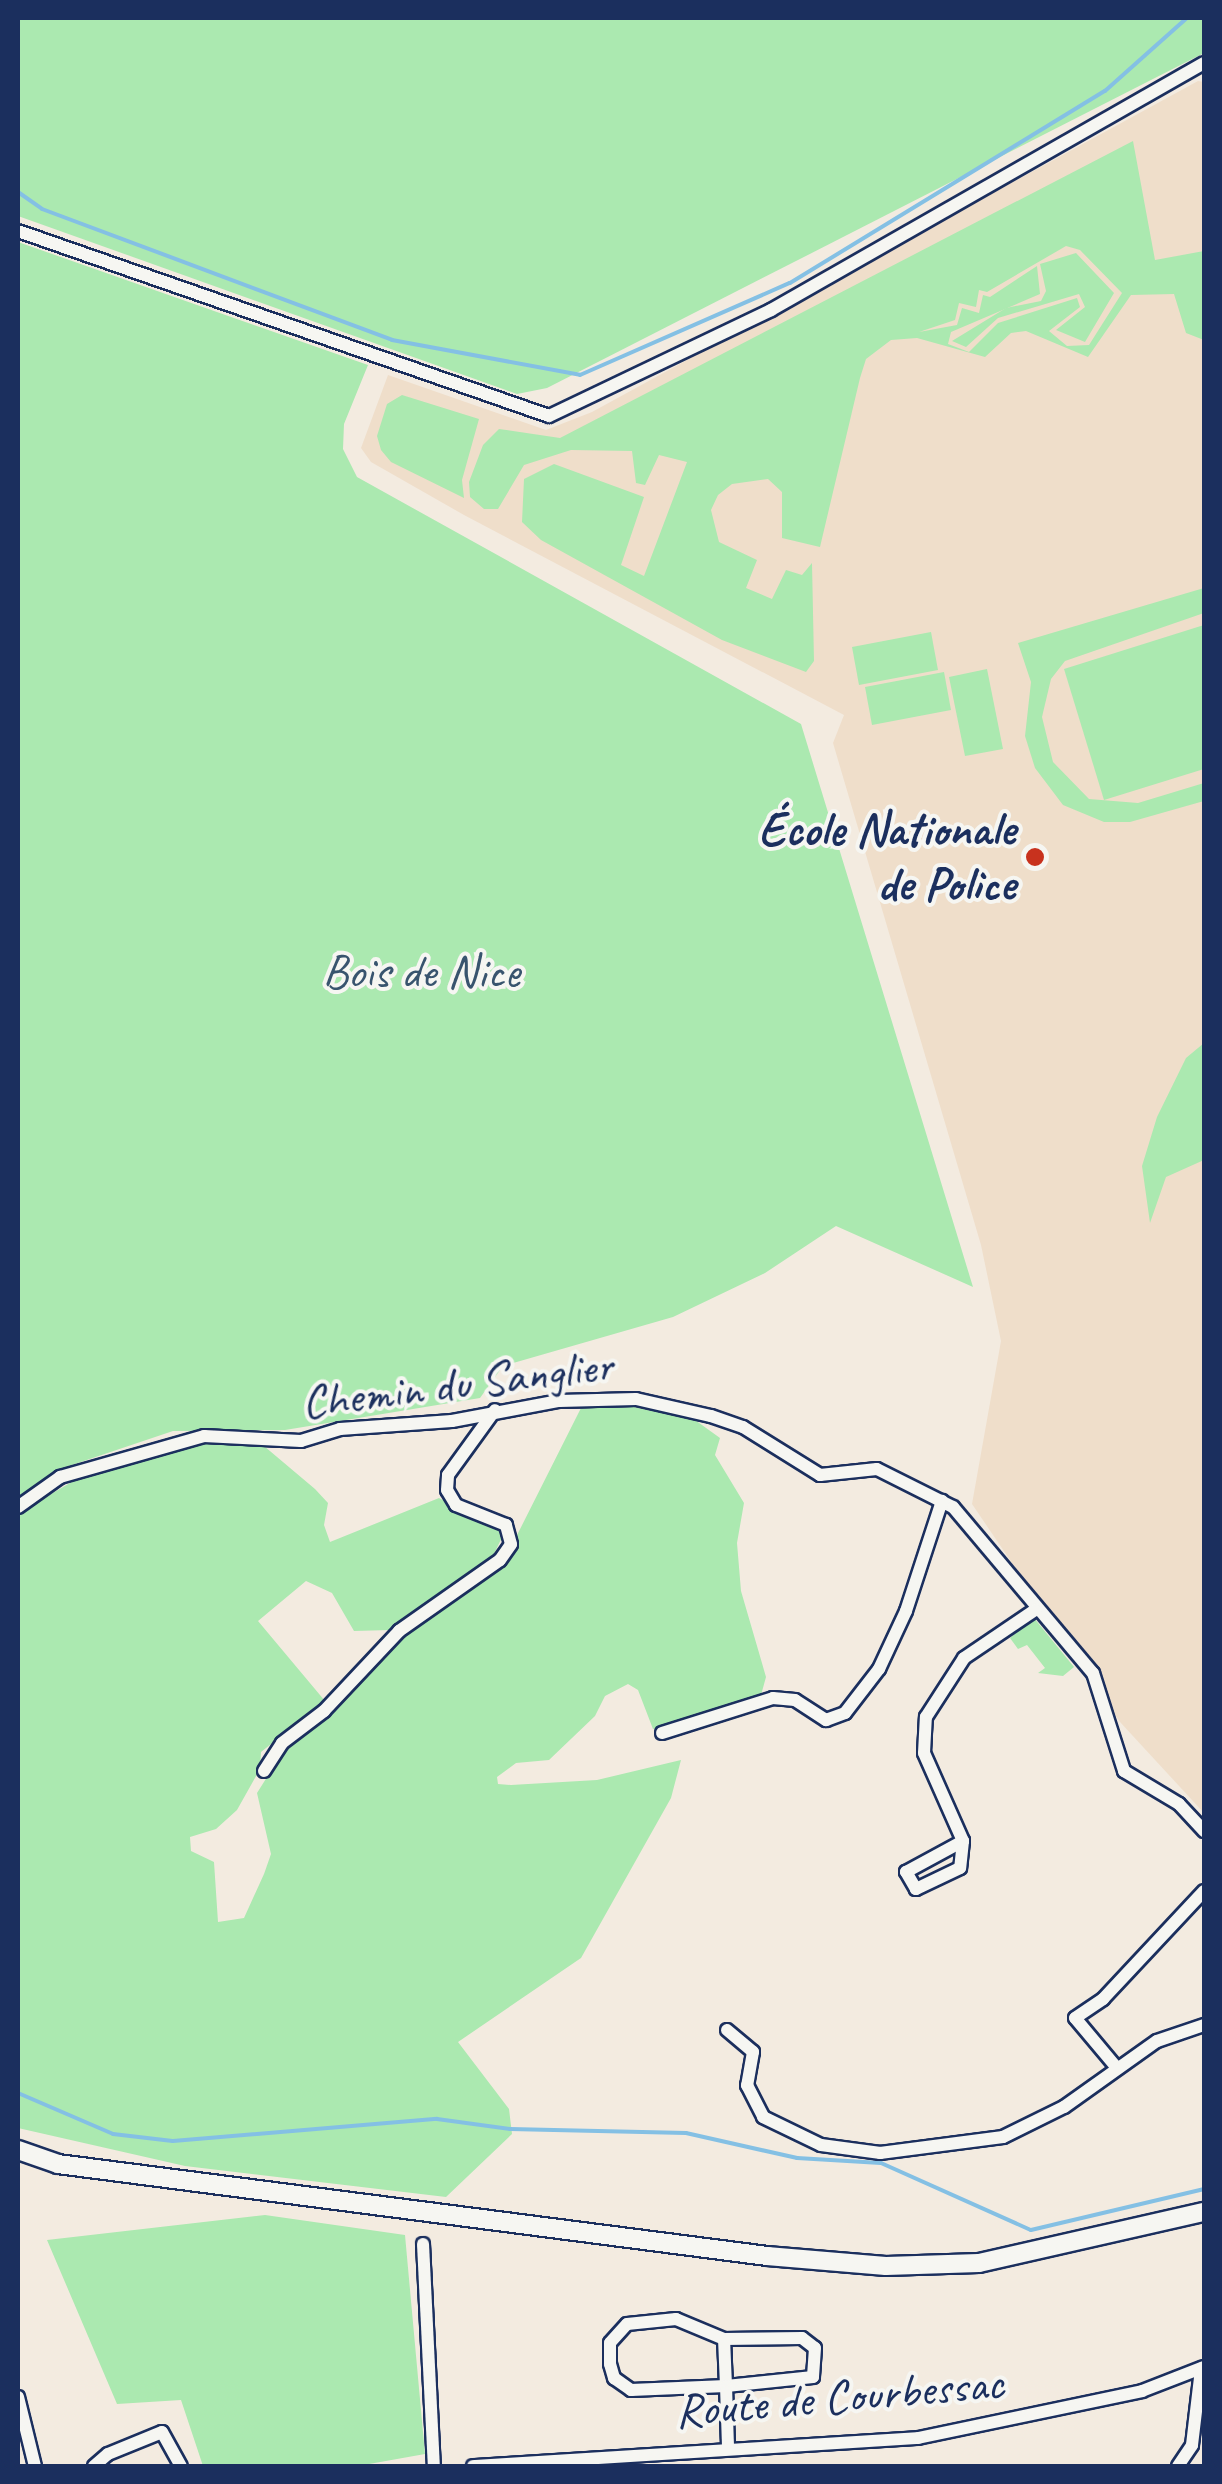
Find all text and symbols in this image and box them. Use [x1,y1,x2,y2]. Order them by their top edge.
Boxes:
place label: École Nationale de Police [756,800,1015,913]
marker: École Nationale de Police [1024,846,1046,868]
park label: Bois de Nice [323,943,519,1001]
street label: Chemin du Sanglier [299,1336,615,1432]
street label: Route de Courbessac [672,2354,1006,2440]

